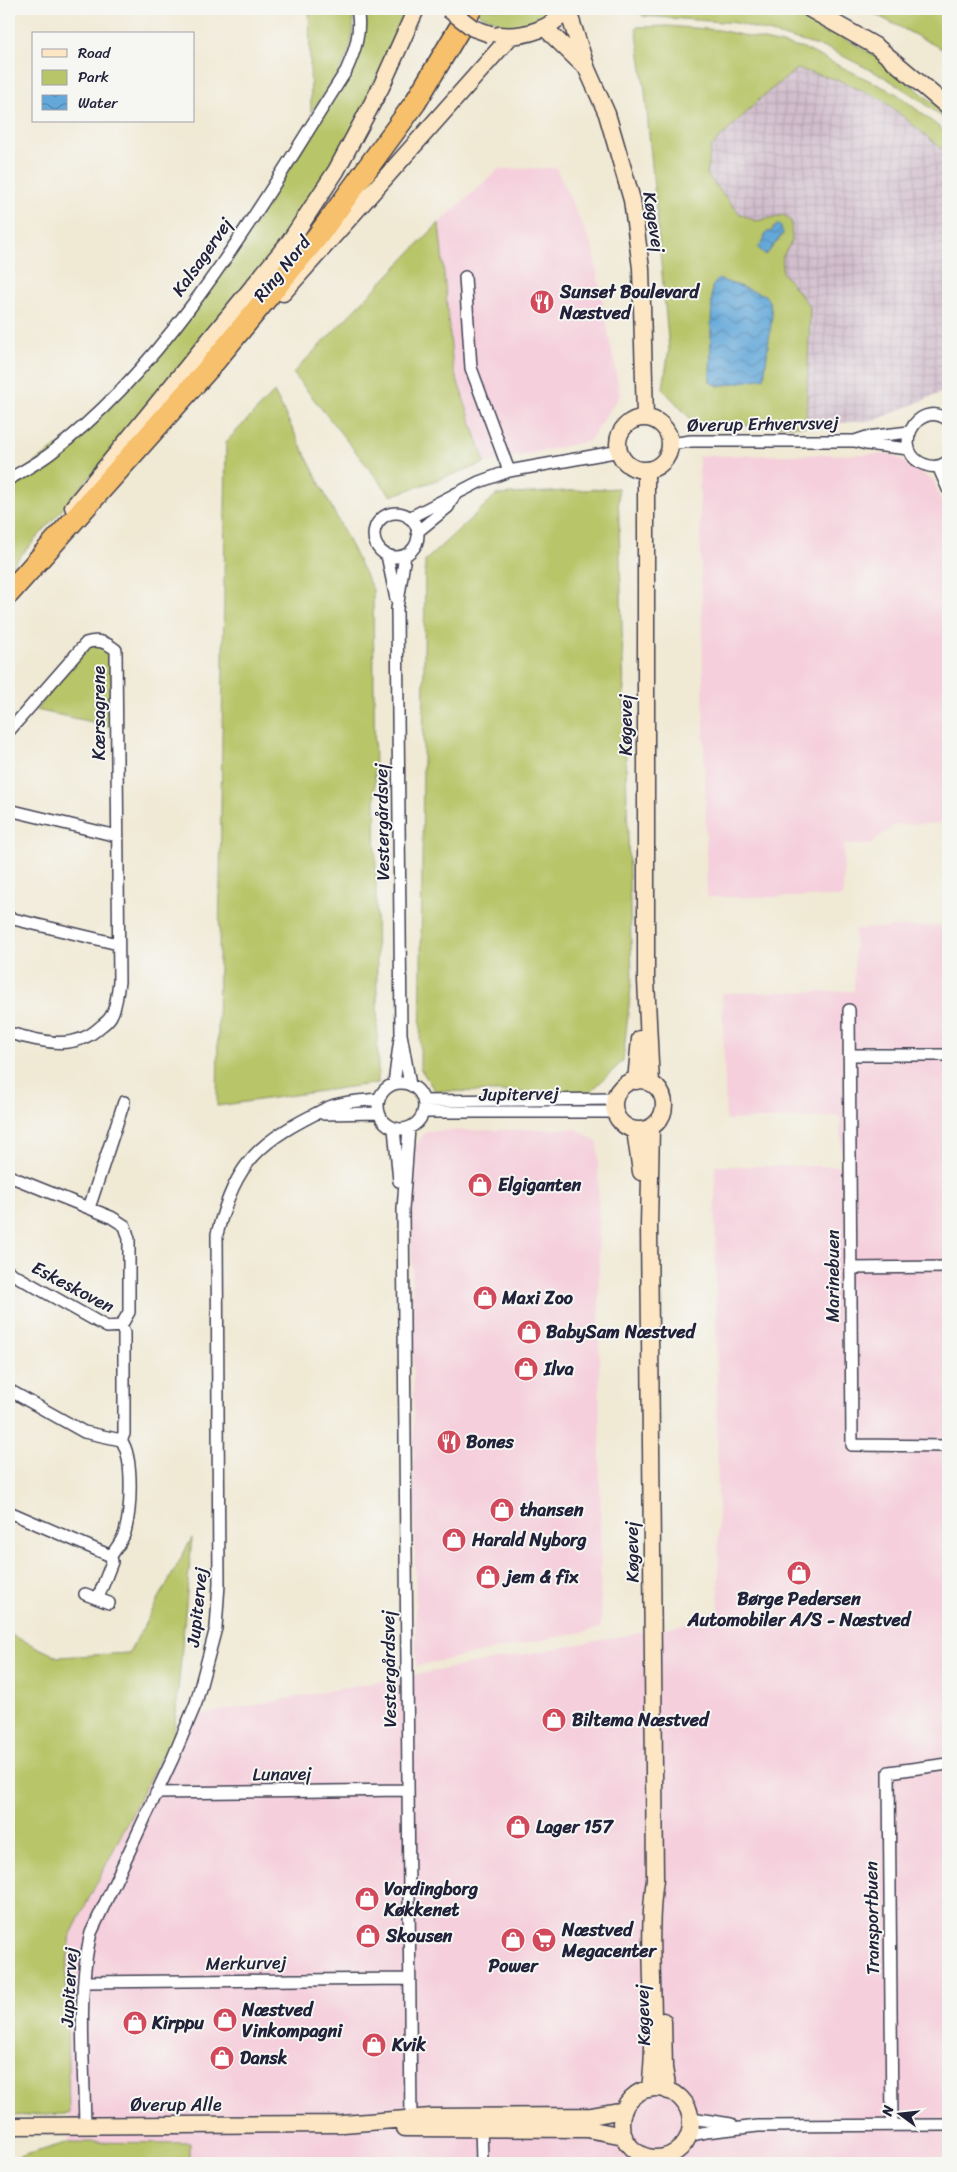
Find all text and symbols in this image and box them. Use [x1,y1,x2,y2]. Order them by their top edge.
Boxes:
legend [32,32,195,122]
text: Road [78,40,111,66]
text: Park [78,64,109,90]
text: Water [78,90,118,116]
street label: Køgevej [633,189,675,256]
street label: Kalsagervej [163,210,241,303]
street label: Ring Nord [245,227,320,309]
place label: Sunset Boulevard Næstved [559,276,700,329]
restaurant icon: Sunset Boulevard Næstved [529,289,555,315]
street label: Øverup Erhvervsvej [687,407,839,441]
street label: Kærsagrene [83,665,115,760]
street label: Køgevej [610,694,642,756]
street label: Vestergårdsvej [365,762,399,881]
street label: Jupitervej [478,1077,559,1111]
place label: Elgiganten [498,1169,582,1201]
shop icon: Elgiganten [467,1172,493,1198]
street label: Marinebuen [817,1229,849,1322]
street label: Eskeskoven [26,1252,120,1322]
place label: Maxi Zoo [501,1282,574,1314]
shop icon: Maxi Zoo [472,1285,498,1311]
place label: BabySam Næstved [546,1316,697,1348]
shop icon: BabySam Næstved [516,1319,542,1345]
place label: Ilva [543,1353,574,1385]
shop icon: Ilva [513,1356,539,1382]
place label: Bones [466,1426,514,1458]
restaurant icon: Bones [436,1429,462,1455]
place label: thansen [520,1494,584,1526]
shop icon: thansen [489,1497,515,1523]
street label: Køgevej [615,1520,649,1583]
place label: Harald Nyborg [471,1524,587,1556]
shop icon: Harald Nyborg [441,1527,467,1553]
shop icon: Børge Pedersen Automobiler A/S - Næstved [786,1560,812,1586]
place label: jem & fix [502,1561,579,1593]
shop icon: jem & fix [475,1564,501,1590]
street label: Jupitervej [177,1565,217,1649]
place label: Børge Pedersen Automobiler A/S - Næstved [687,1583,912,1636]
street label: Vestergårdsvej [372,1609,406,1728]
place label: Biltema Næstved [572,1704,710,1736]
shop icon: Biltema Næstved [541,1707,567,1733]
street label: Lunavej [252,1757,313,1791]
place label: Lager 157 [536,1811,614,1843]
shop icon: Lager 157 [505,1814,531,1840]
street label: Transportbuen [855,1861,889,1975]
place label: Vordingborg Køkkenet [383,1873,478,1926]
shop icon: Vordingborg Køkkenet [354,1886,380,1912]
place label: Næstved Megacenter [561,1914,658,1967]
place label: Skousen [385,1920,453,1952]
shop icon: Skousen [355,1923,381,1949]
shop icon: Power [500,1927,526,1953]
supermarket icon: Næstved Megacenter [531,1927,557,1953]
street label: Jupitervej [51,1946,87,2029]
street label: Merkurvej [205,1946,287,1980]
place label: Power [488,1950,539,1982]
street label: Køgevej [626,1983,660,2046]
place label: Næstved Vinkompagni [241,1994,343,2047]
place label: Kirppu [151,2007,204,2039]
shop icon: Næstved Vinkompagni [212,2007,238,2033]
shop icon: Kirppu [122,2010,148,2036]
place label: Kvik [391,2029,426,2061]
shop icon: Kvik [361,2032,387,2058]
place label: Dansk [240,2042,288,2074]
shop icon: Dansk [209,2045,235,2071]
street label: Øverup Alle [130,2089,222,2121]
north arrow [874,2090,924,2140]
text: N [874,2103,901,2120]

